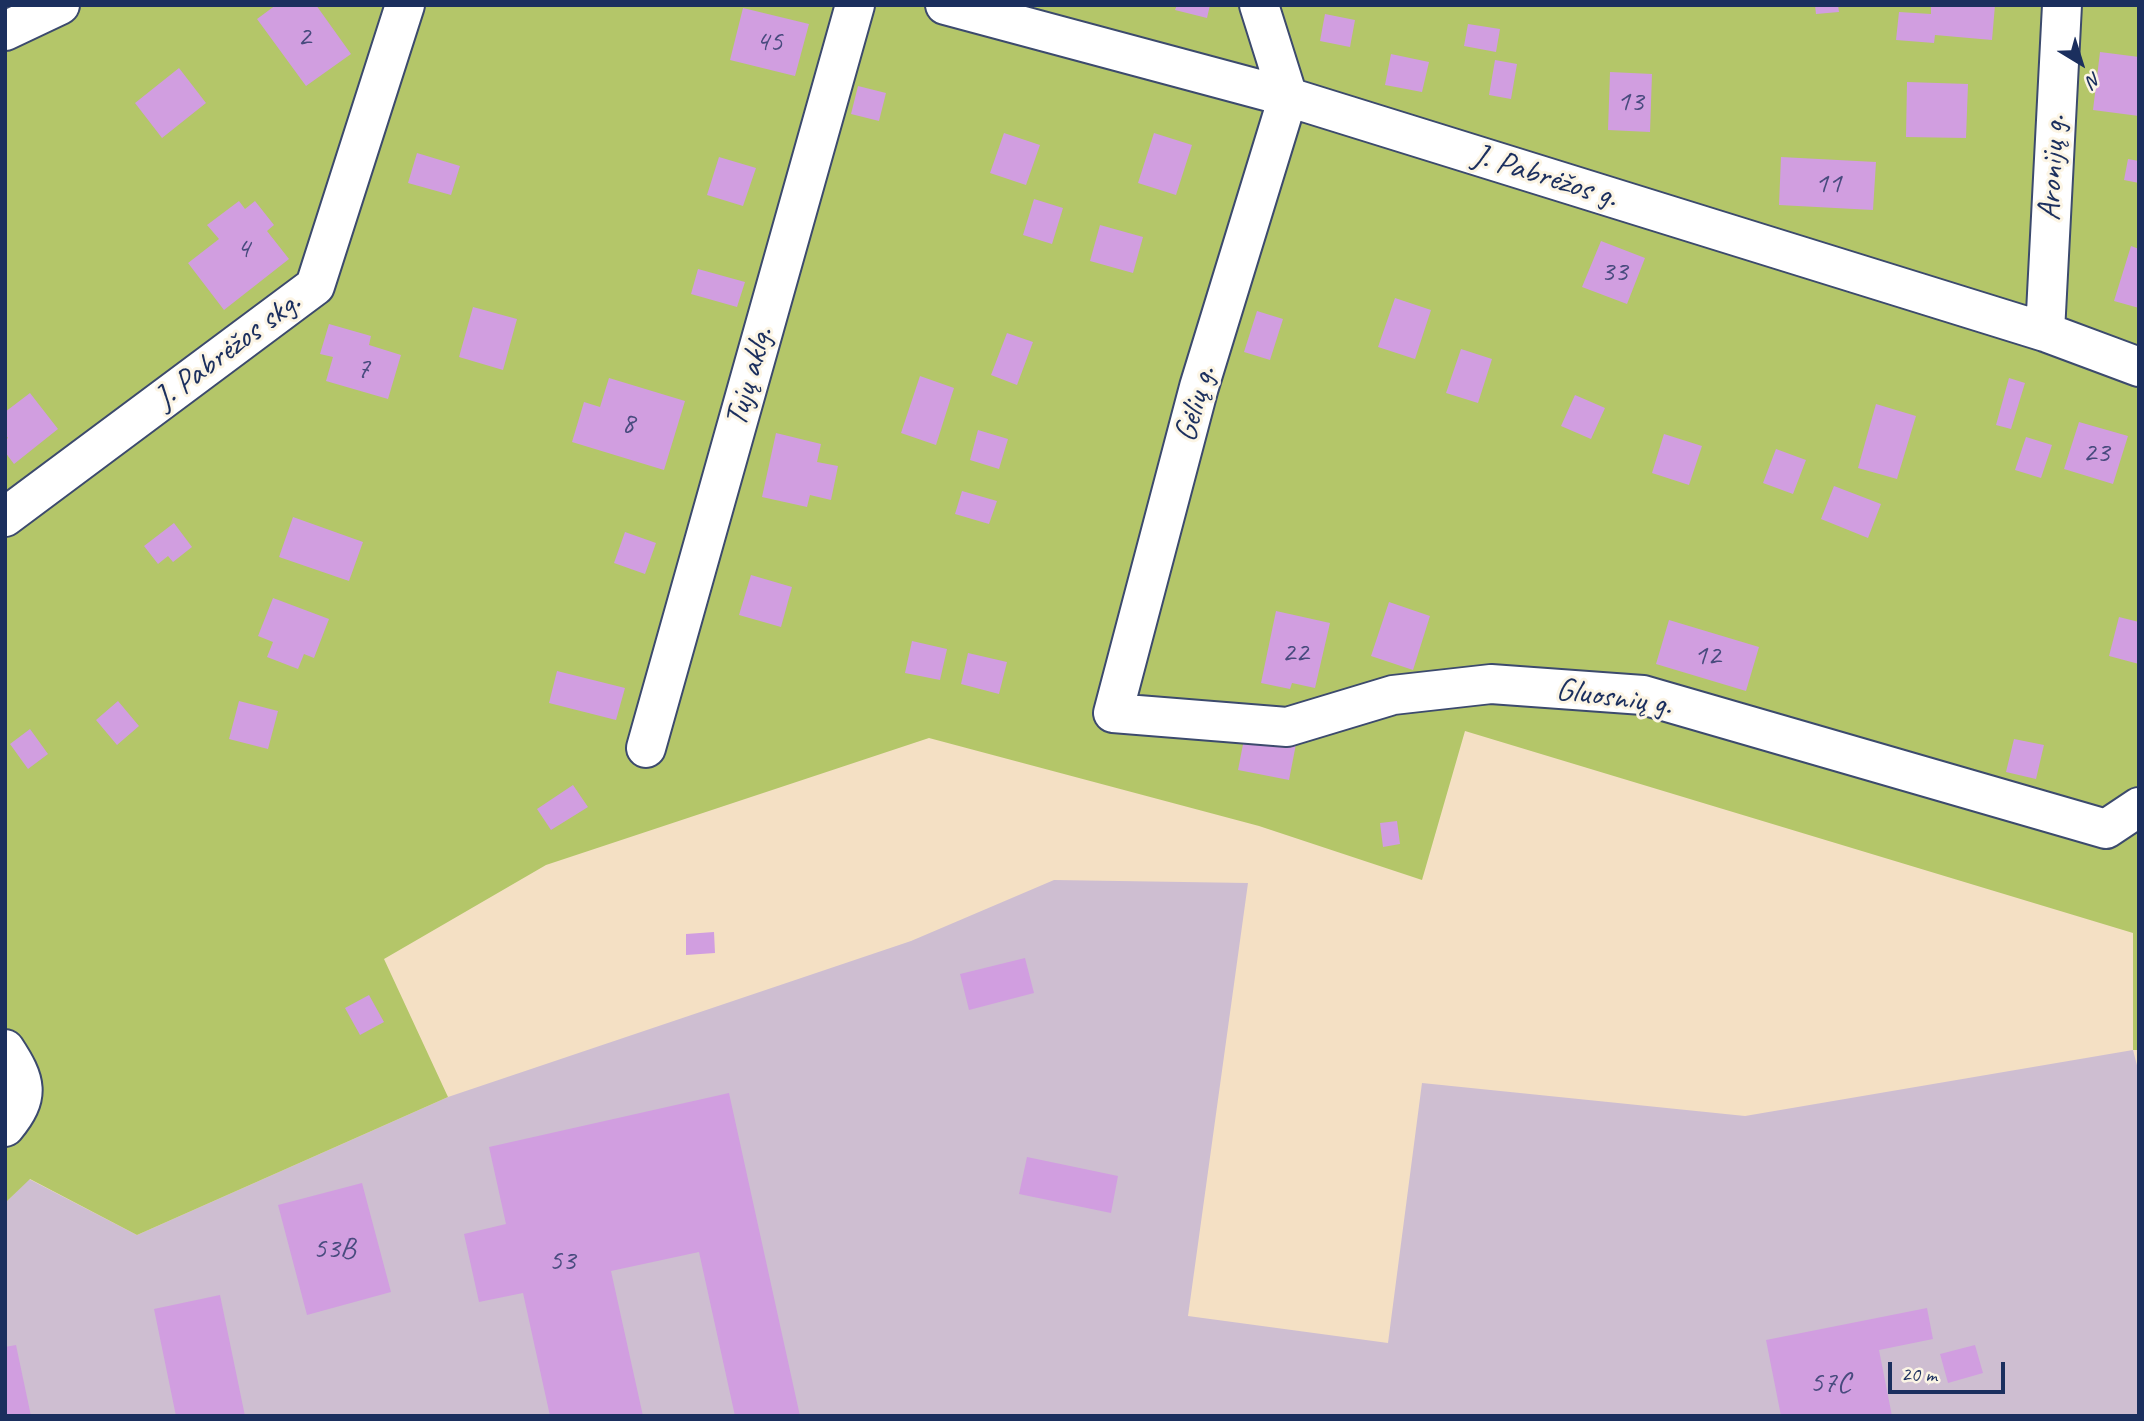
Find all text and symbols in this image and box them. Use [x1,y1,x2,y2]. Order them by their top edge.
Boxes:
house number: 2 [297,19,311,55]
house number: 45 [756,24,782,60]
north arrow [2046,28,2116,98]
text: N [2082,66,2106,93]
house number: 13 [1617,84,1643,120]
street label: Aronijų g. [2030,114,2076,222]
street label: J. Pabrėžos g. [1468,136,1622,218]
house number: 11 [1815,166,1841,202]
house number: 4 [236,231,250,267]
house number: 33 [1601,254,1627,290]
street label: J. Pabrėžos skg. [147,283,309,419]
street label: Tujų aklg. [717,323,783,431]
house number: 7 [356,351,370,387]
street label: Gėlių g. [1166,362,1226,446]
house number: 8 [621,406,635,442]
house number: 23 [2083,435,2109,471]
house number: 22 [1282,635,1308,671]
house number: 12 [1694,638,1720,674]
street label: Gluosnių g. [1554,670,1674,726]
house number: 53B [313,1231,355,1267]
house number: 53 [549,1243,575,1279]
scale bar [1892,1348,2009,1392]
text: 20 m [1901,1361,1937,1387]
house number: 57C [1809,1365,1851,1401]

